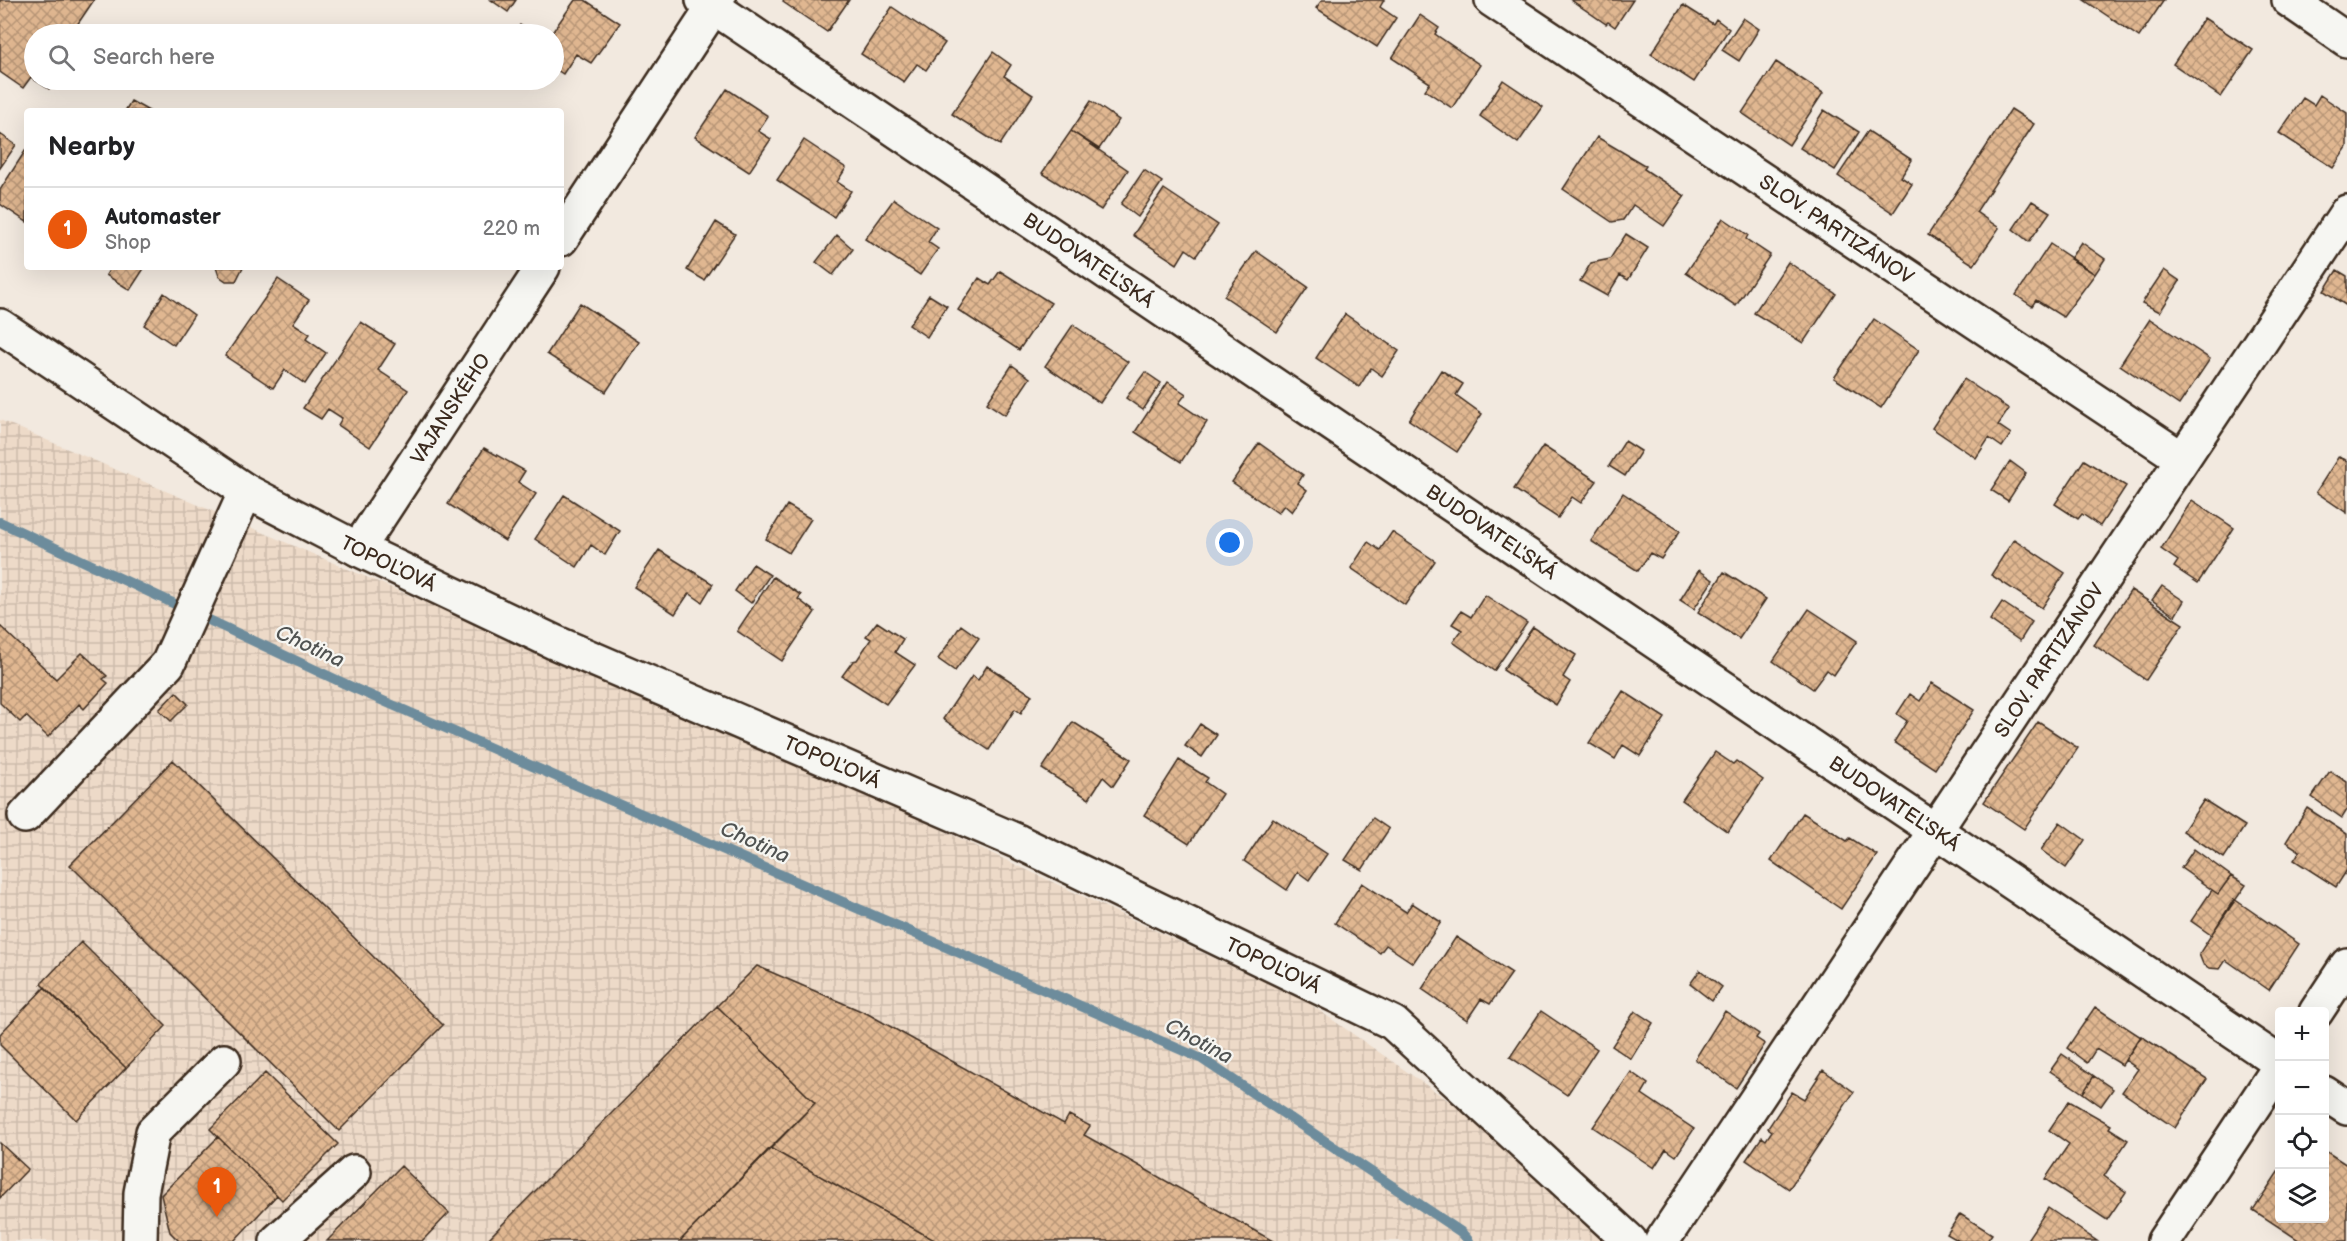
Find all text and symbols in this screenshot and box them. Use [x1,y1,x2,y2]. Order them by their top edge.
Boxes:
search box [24,24,564,90]
icon: search [45,41,78,74]
text: Search here [93,44,215,71]
text: Nearby [48,132,135,163]
street label: SLOV. PARTIZÁNOV [1755,170,1918,290]
text: Automaster [105,204,221,231]
street label: BUDOVATEĽSKÁ [1018,208,1159,314]
text: 1 [63,217,72,241]
text: 220 m [483,217,540,241]
text: Shop [105,231,151,255]
street label: VAJANSKÉHO [406,349,496,469]
street label: BUDOVATEĽSKÁ [1421,480,1562,585]
your location [1215,528,1244,557]
street label: TOPOĽOVÁ [336,531,441,597]
street label: SLOV. PARTIZÁNOV [1990,578,2110,742]
water label: Chotina [271,620,348,673]
street label: TOPOĽOVÁ [780,731,885,794]
street label: BUDOVATEĽSKÁ [1824,751,1965,857]
water label: Chotina [716,816,793,869]
street label: TOPOĽOVÁ [1221,933,1325,999]
map controls [2275,1007,2329,1223]
button: + [2275,1007,2329,1061]
water label: Chotina [1161,1013,1237,1070]
button: − [2275,1061,2329,1115]
button: locate [2275,1115,2329,1169]
pin: 1 [198,1168,236,1217]
button: layers [2275,1169,2329,1223]

